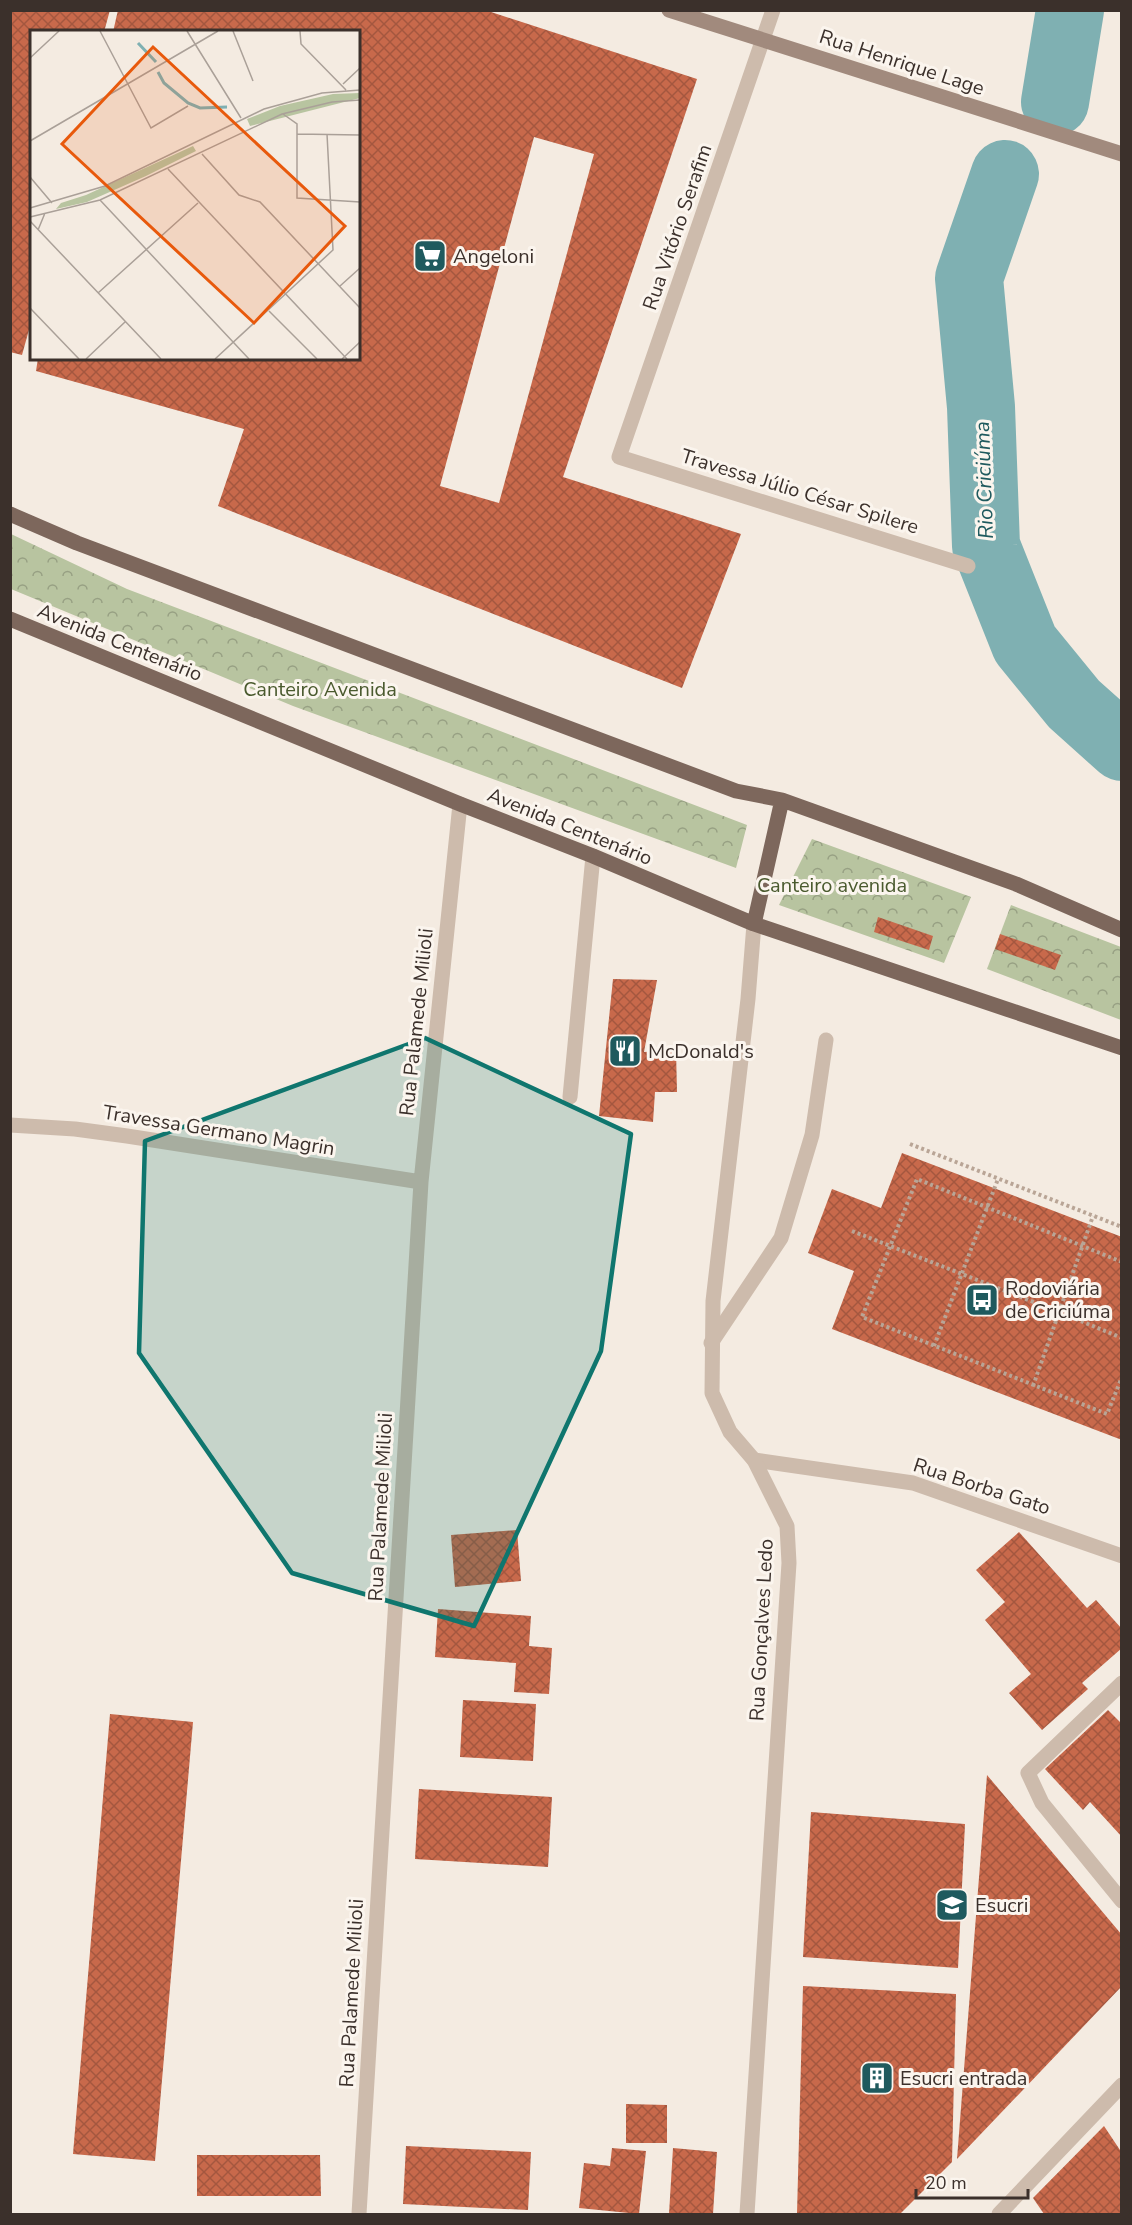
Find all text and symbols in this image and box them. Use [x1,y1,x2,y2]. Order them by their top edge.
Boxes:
street label: Rua Henrique Lage [816,23,988,102]
inset map [30,30,360,360]
street label: Rua Vitório Serafim [636,141,719,314]
supermarket icon: Angeloni [412,238,448,274]
place label: Angeloni [453,243,534,270]
water label: Rio Criciúma [968,421,1000,539]
street label: Travessa Júlio César Spilere [678,442,922,541]
street label: Avenida Centenário [33,597,206,688]
park label: Canteiro Avenida [243,676,397,703]
street label: Avenida Centenário [483,781,656,872]
park label: Canteiro avenida [757,872,907,899]
street label: Rua Palamede Milioli [393,927,440,1117]
restaurant icon: McDonald's [607,1033,643,1069]
place label: McDonald's [648,1038,754,1065]
street label: Travessa Germano Magrin [101,1099,337,1162]
place label: Rodoviária de Criciúma [1005,1275,1111,1325]
bus stop icon: Rodoviária de Criciúma [964,1282,1000,1318]
street label: Rua Palamede Milioli [362,1412,399,1602]
street label: Rua Borba Gato [910,1452,1054,1521]
street label: Rua Gonçalves Ledo [743,1538,780,1722]
school or university icon: Esucri [934,1887,970,1923]
place label: Esucri [975,1892,1028,1919]
street label: Rua Palamede Milioli [333,1898,370,2088]
building icon: Esucri entrada [859,2060,895,2096]
place label: Esucri entrada [900,2065,1027,2092]
scale bar [916,2162,1028,2200]
text: 20 m [925,2171,967,2195]

